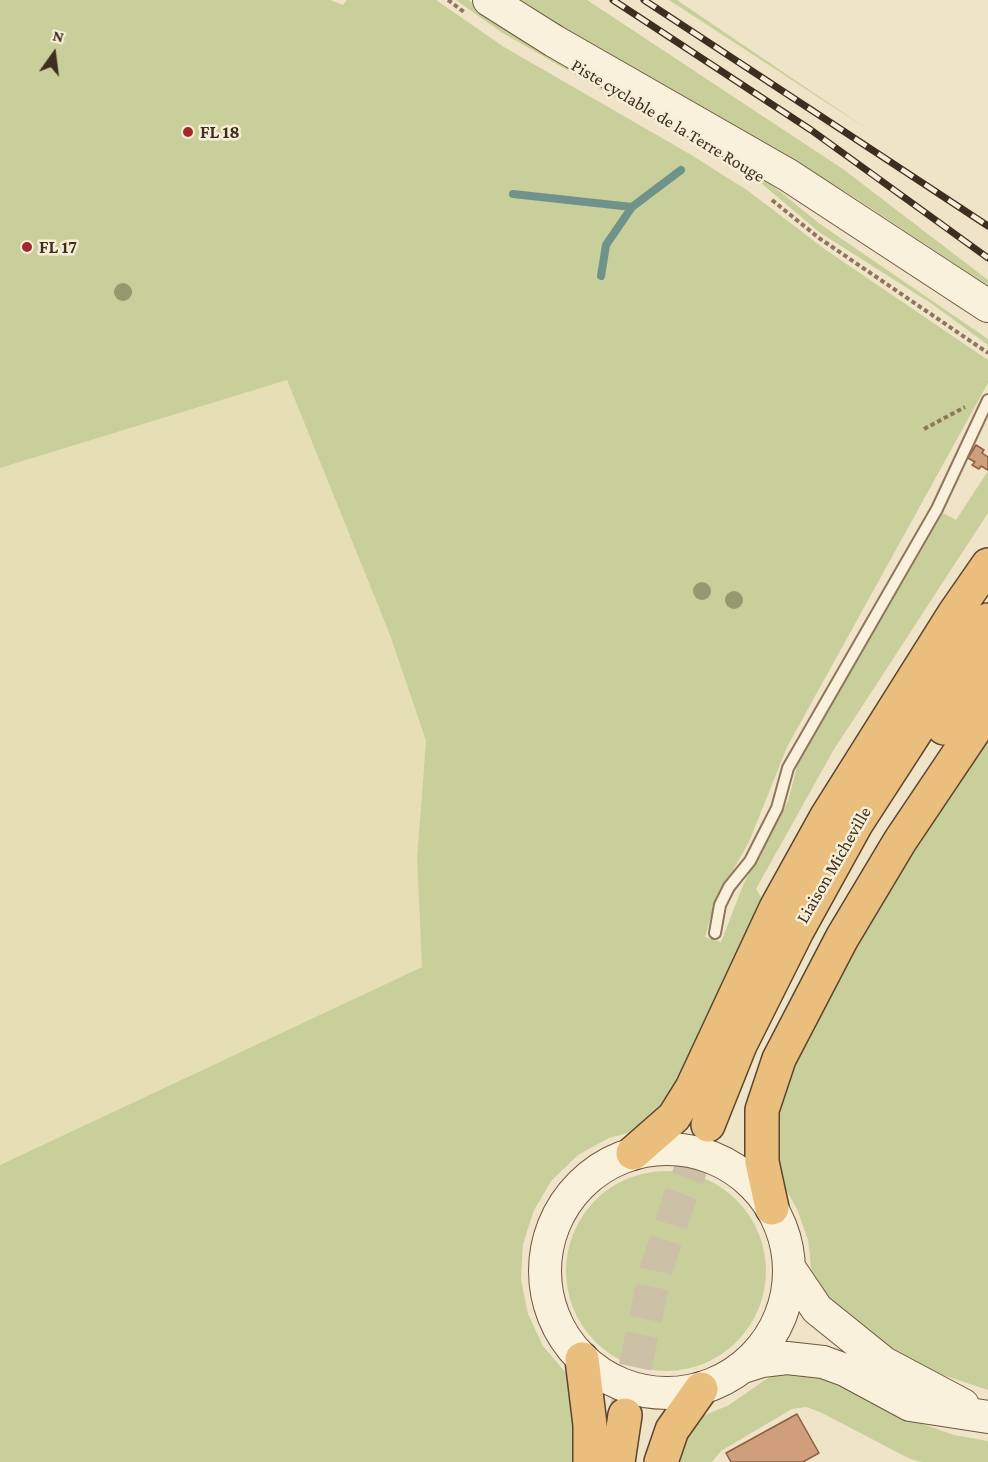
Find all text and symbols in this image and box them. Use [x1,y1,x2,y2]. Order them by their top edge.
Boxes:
north arrow [24,24,84,84]
text: N [51,26,66,46]
street label: Piste cyclable de la Terre Rouge [567,55,769,187]
place label: FL 18 [200,121,240,143]
marker: FL 18 [181,125,195,139]
place label: FL 17 [39,236,77,258]
marker: FL 17 [20,240,34,254]
street label: Liaison Micheville [792,803,876,927]

